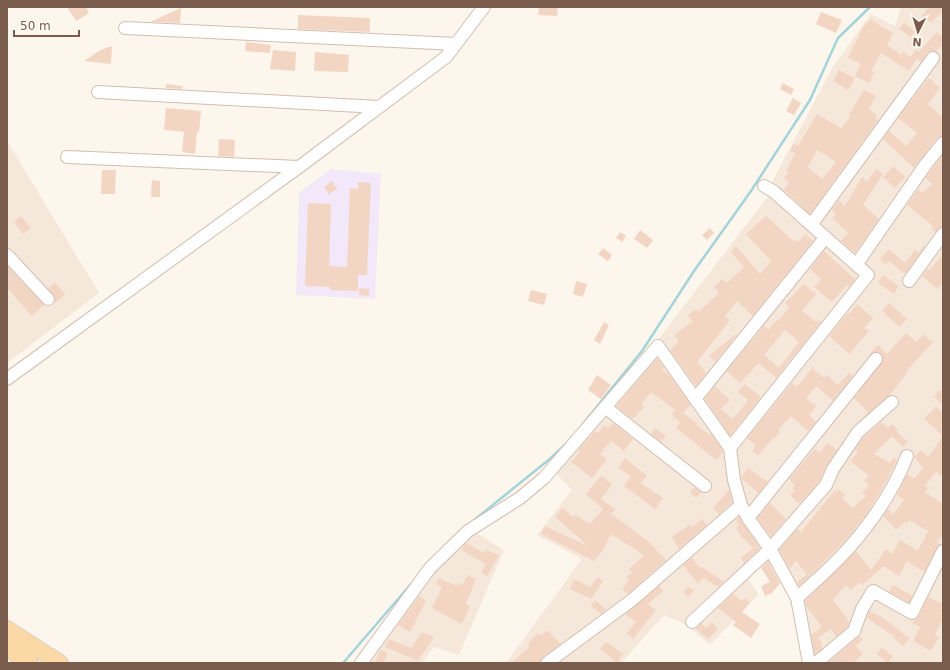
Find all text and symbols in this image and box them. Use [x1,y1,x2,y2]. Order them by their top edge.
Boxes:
scale bar [14,12,79,38]
north arrow [898,12,938,52]
text: 50 m [20,19,51,33]
text: N [912,35,922,48]

